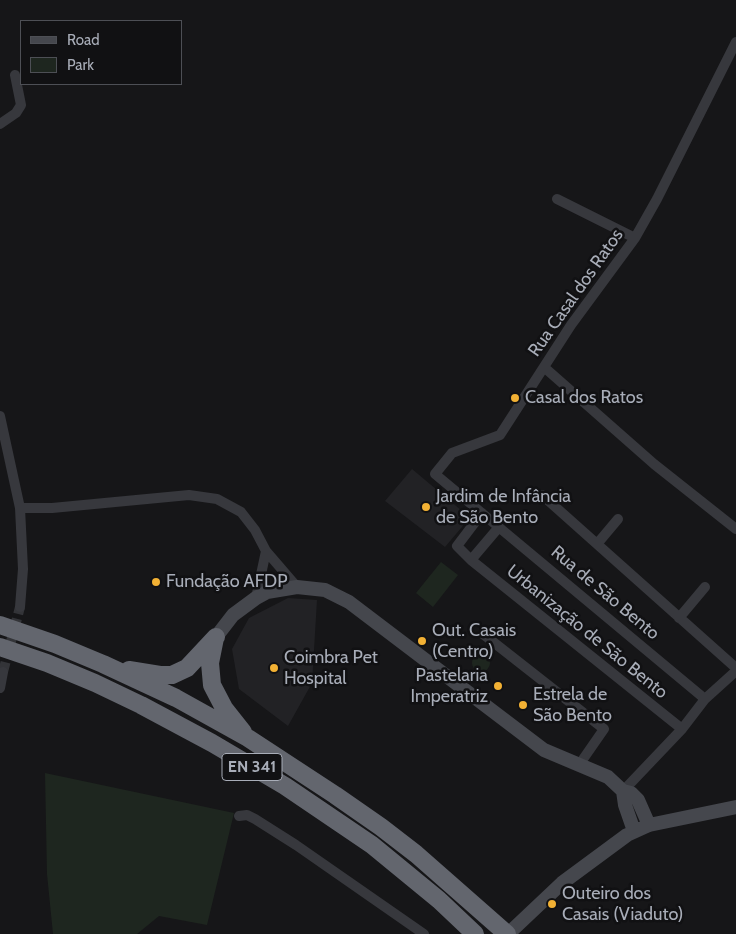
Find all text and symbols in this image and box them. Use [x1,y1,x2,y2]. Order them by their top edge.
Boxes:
legend [20,20,182,85]
text: Road [67,31,100,49]
text: Park [67,56,94,74]
street label: Rua Casal dos Ratos [524,225,628,361]
place label: Casal dos Ratos [525,387,643,409]
marker: Casal dos Ratos [509,392,521,404]
place label: Jardim de Infância de São Bento [436,486,571,528]
marker: Jardim de Infância de São Bento [420,501,432,513]
street label: Rua de São Bento [546,541,664,645]
street label: Urbanização de São Bento [502,560,672,704]
place label: Fundação AFDP [166,571,287,593]
marker: Fundação AFDP [150,576,162,588]
place label: Out. Casais (Centro) [432,620,516,662]
marker: Out. Casais (Centro) [416,635,428,647]
place label: Coimbra Pet Hospital [284,647,378,690]
marker: Coimbra Pet Hospital [268,662,280,674]
place label: Pastelaria Imperatriz [410,665,488,708]
marker: Pastelaria Imperatriz [492,680,504,692]
place label: Estrela de São Bento [533,684,612,726]
marker: Estrela de São Bento [517,699,529,711]
road number: EN 341 [222,754,282,780]
place label: Outeiro dos Casais (Viaduto) [562,883,683,926]
marker: Outeiro dos Casais (Viaduto) [546,898,558,910]

